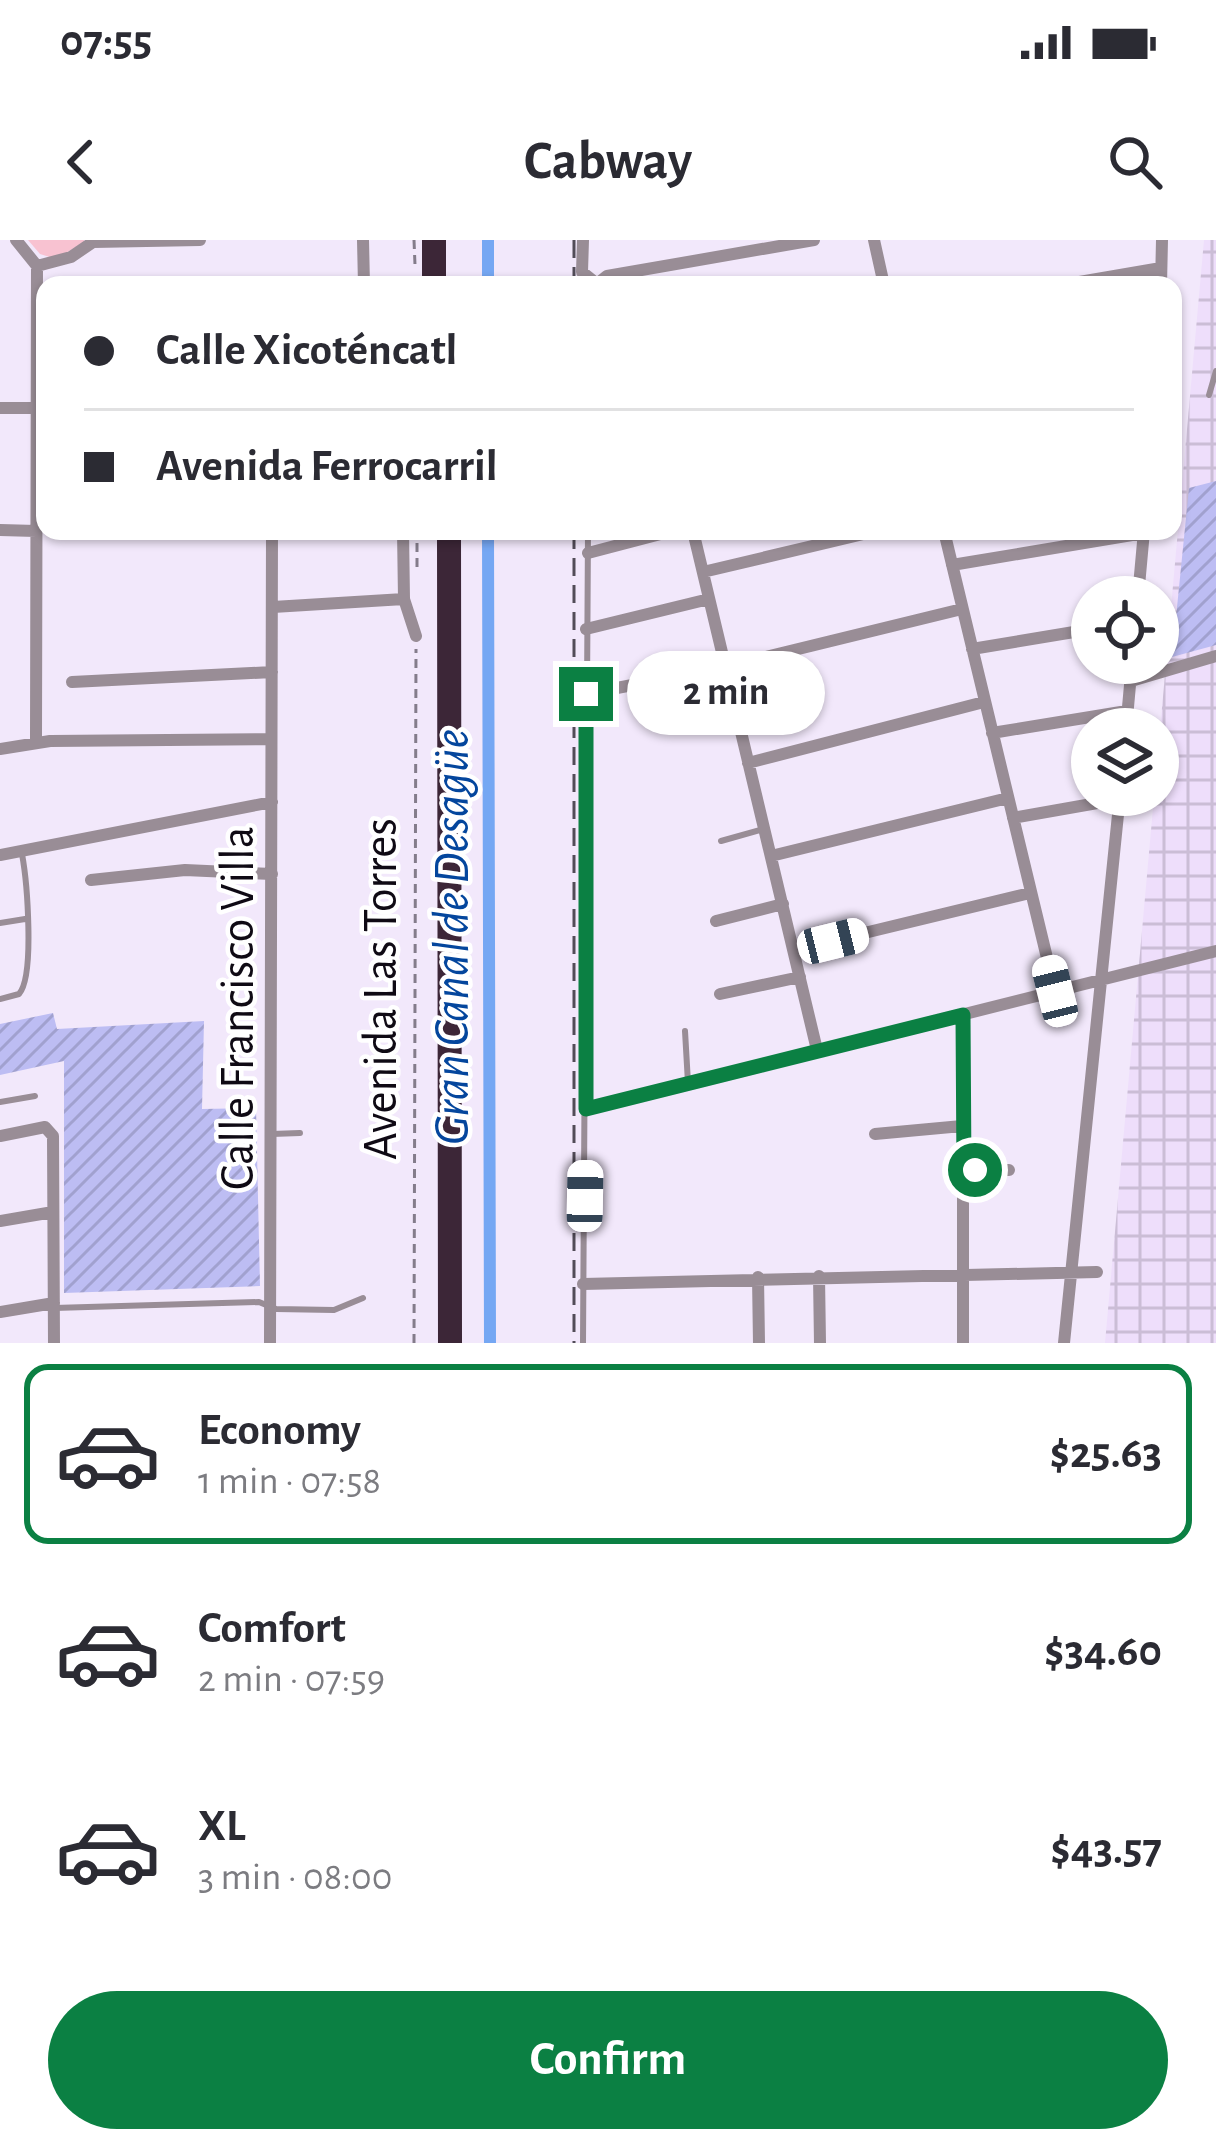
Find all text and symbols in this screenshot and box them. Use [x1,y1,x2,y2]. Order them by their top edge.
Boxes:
text: 07:55 [60,19,152,64]
icon: back [48,129,114,195]
icon: search [1102,129,1168,195]
text: Cabway [524,135,692,189]
text: Calle Xicoténcatl [156,328,457,373]
text: Avenida Ferrocarril [156,444,498,489]
map controls [1071,576,1179,816]
button: locate [1071,576,1179,684]
callout: 2 min [628,652,826,736]
route end [559,667,613,721]
text: 2 min [683,673,769,712]
button: layers [1071,708,1179,816]
water label: Gran Canal de Desagüe [427,729,478,1145]
street label: Avenida Las Torres [358,818,406,1160]
street label: Calle Francisco Villa [215,826,263,1190]
car [794,915,872,967]
car [1029,952,1081,1030]
route start [948,1143,1002,1197]
car [566,1160,604,1232]
icon: car [54,1400,162,1508]
text: Economy [198,1408,361,1453]
text: $25.63 [1050,1431,1162,1476]
text: 1 min · 07:58 [198,1462,381,1501]
icon: car [54,1598,162,1706]
text: Comfort [198,1606,346,1651]
text: $34.60 [1044,1629,1162,1674]
text: 2 min · 07:59 [198,1660,385,1699]
icon: car [54,1796,162,1904]
text: XL [198,1804,246,1849]
text: $43.57 [1051,1827,1162,1872]
text: 3 min · 08:00 [198,1858,392,1897]
button: Confirm [48,1991,1168,2129]

